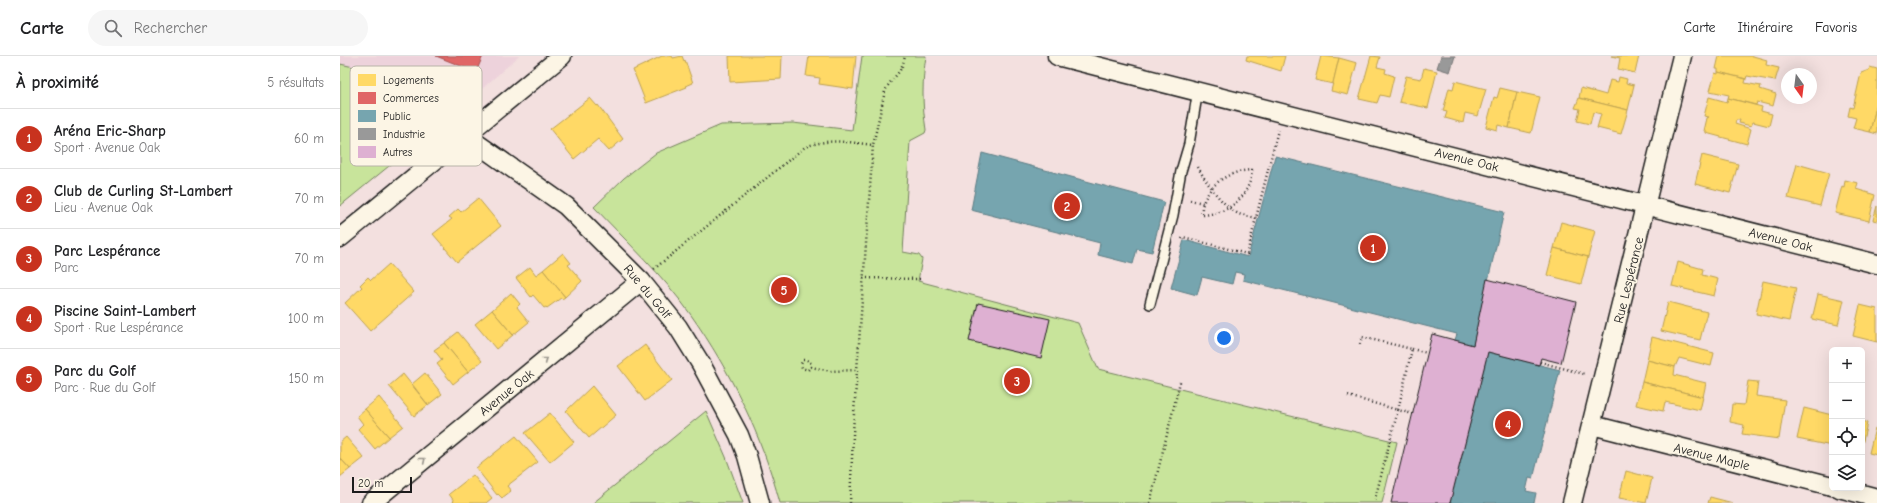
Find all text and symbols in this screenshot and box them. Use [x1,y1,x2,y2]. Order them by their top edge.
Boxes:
search box [88,10,368,46]
text: Carte [20,17,64,39]
icon: search [102,17,124,39]
text: Rechercher [134,19,207,37]
text: Carte [1684,19,1716,36]
text: Itinéraire [1738,19,1793,36]
text: Favoris [1815,19,1857,36]
legend [350,66,482,166]
north arrow [1781,68,1817,104]
text: À proximité [16,73,99,92]
text: Logements [383,74,434,87]
text: 5 résultats [267,75,324,90]
text: Commerces [383,92,439,105]
text: Public [383,110,412,123]
text: Aréna Eric-Sharp [54,122,166,140]
text: Industrie [383,128,425,141]
text: 1 [26,131,32,146]
text: 60 m [294,131,324,146]
text: Sport · Avenue Oak [54,140,160,155]
street label: Avenue Oak [1433,144,1501,175]
text: Autres [383,146,413,159]
text: Club de Curling St-Lambert [54,182,233,200]
text: 2 [26,191,32,206]
text: 70 m [295,191,324,206]
pin: 2 [1054,191,1080,221]
text: Lieu · Avenue Oak [54,200,153,215]
street label: Avenue Oak [1747,224,1815,255]
pin: 1 [1360,233,1386,263]
street label: Rue Lespérance [1611,235,1647,325]
text: Parc Lespérance [54,242,160,260]
text: 3 [26,251,32,266]
text: 70 m [295,251,324,266]
text: Parc [54,260,78,275]
street label: Rue du Golf [621,261,675,322]
pin: 5 [771,275,797,305]
text: Piscine Saint-Lambert [54,302,196,320]
text: 4 [26,311,32,326]
text: 100 m [288,311,324,326]
text: Sport · Rue Lespérance [54,320,183,335]
your location [1214,328,1234,348]
map controls [1829,347,1865,491]
button: + [1829,347,1865,383]
one-way arrow [541,358,548,365]
text: Parc du Golf [54,362,136,380]
street label: Avenue Oak [476,366,537,419]
pin: 3 [1004,366,1030,396]
text: 5 [26,371,32,386]
text: 150 m [289,371,324,386]
text: Parc · Rue du Golf [54,380,155,395]
button: − [1829,383,1865,419]
pin: 4 [1495,409,1521,439]
button: locate [1829,419,1865,455]
street label: Avenue Maple [1672,440,1752,473]
button: layers [1829,455,1865,491]
one-way arrow [419,458,426,465]
scale bar [352,475,412,494]
text: 20 m [358,477,383,490]

